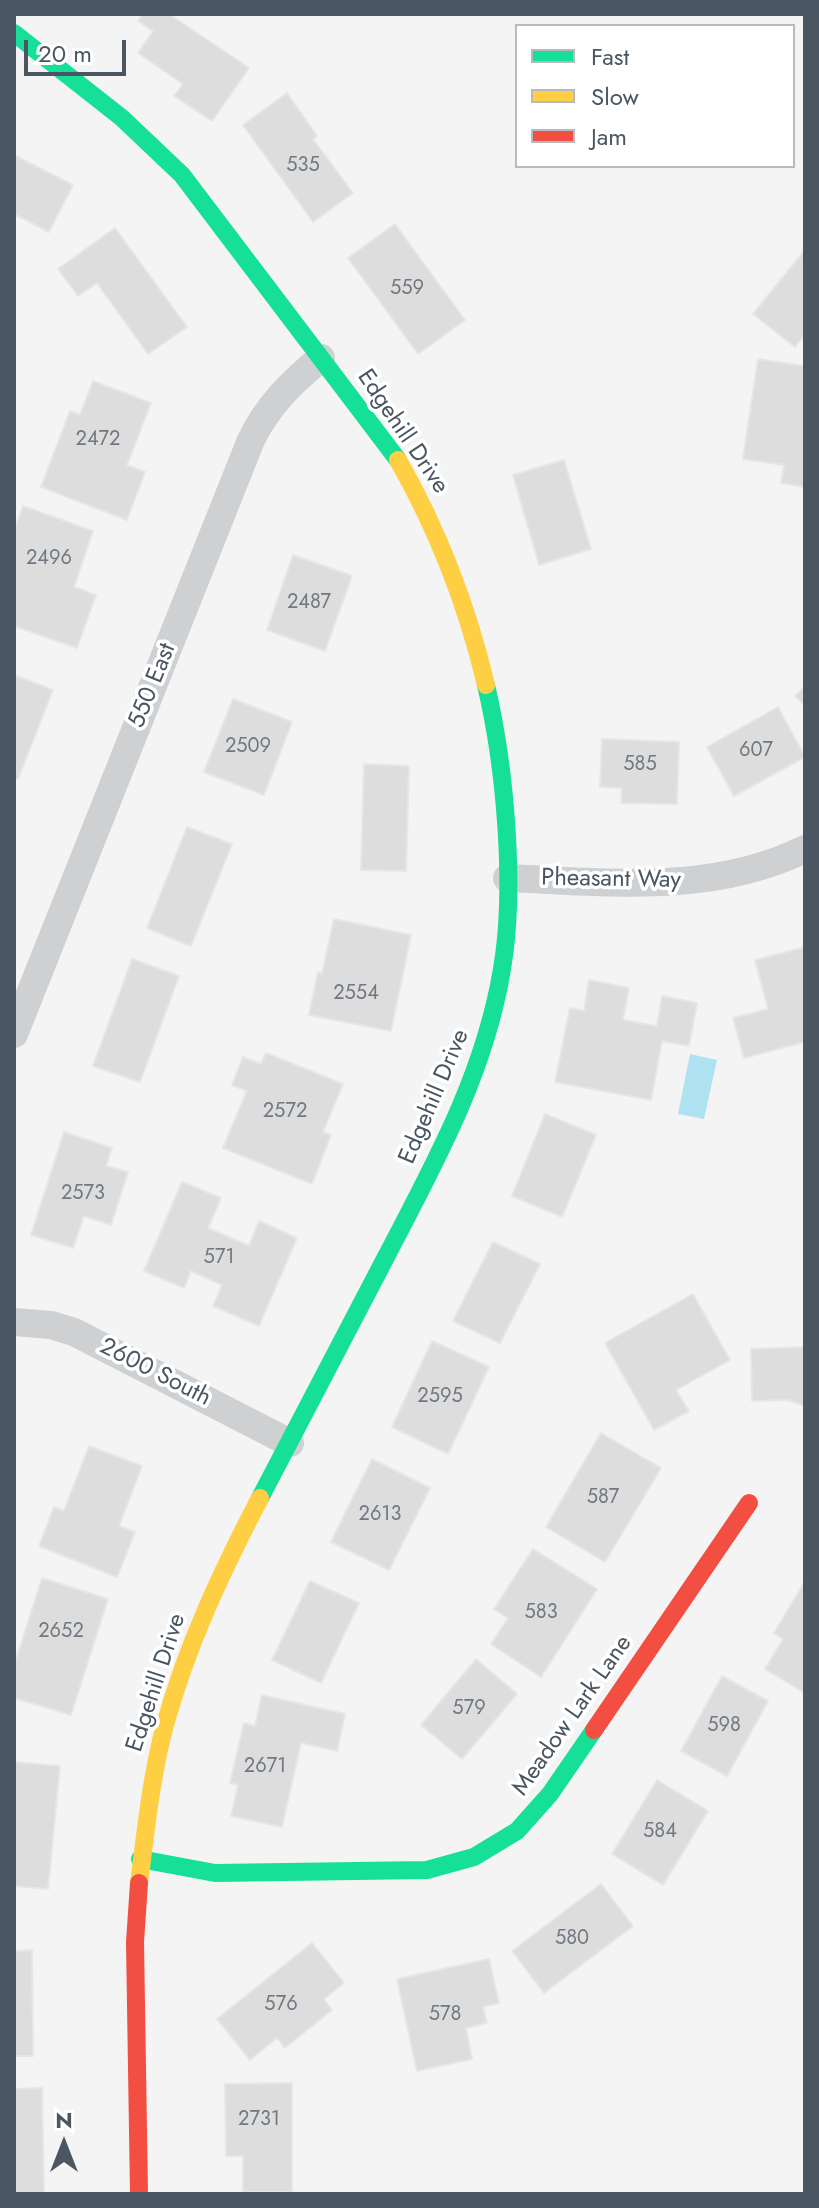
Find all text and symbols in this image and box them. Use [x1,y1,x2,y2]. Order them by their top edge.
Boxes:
scale bar [28,24,130,74]
legend [515,24,795,168]
text: 20 m [38,36,92,71]
text: Fast [591,39,629,74]
text: Slow [591,79,639,114]
text: Jam [591,119,627,154]
house number: 535 [286,154,320,178]
house number: 559 [390,277,424,301]
street label: Edgehill Drive [350,365,454,499]
house number: 2472 [76,428,120,452]
house number: 2496 [26,547,72,571]
house number: 2487 [287,591,331,615]
street label: 550 East [123,639,183,733]
house number: 2509 [225,735,271,759]
house number: 607 [739,739,773,763]
house number: 585 [623,753,657,777]
street label: Pheasant Way [541,864,681,896]
house number: 2554 [333,982,379,1006]
street label: Edgehill Drive [394,1025,476,1169]
house number: 2572 [263,1100,307,1124]
house number: 2573 [61,1182,105,1206]
house number: 571 [204,1246,234,1270]
street label: 2600 South [95,1333,215,1413]
house number: 2595 [417,1385,463,1409]
house number: 587 [587,1486,619,1510]
house number: 2613 [359,1503,401,1527]
house number: 583 [524,1601,558,1625]
street label: Edgehill Drive [121,1610,193,1756]
house number: 2652 [38,1620,84,1644]
street label: Meadow Lark Lane [507,1630,639,1802]
house number: 579 [452,1697,486,1721]
house number: 598 [707,1714,741,1738]
house number: 2671 [244,1755,286,1779]
house number: 584 [643,1820,677,1844]
house number: 580 [555,1927,589,1951]
house number: 576 [264,1993,298,2017]
house number: 578 [429,2003,461,2027]
north arrow [24,2104,104,2184]
text: N [55,2104,73,2136]
house number: 2731 [238,2108,280,2132]

